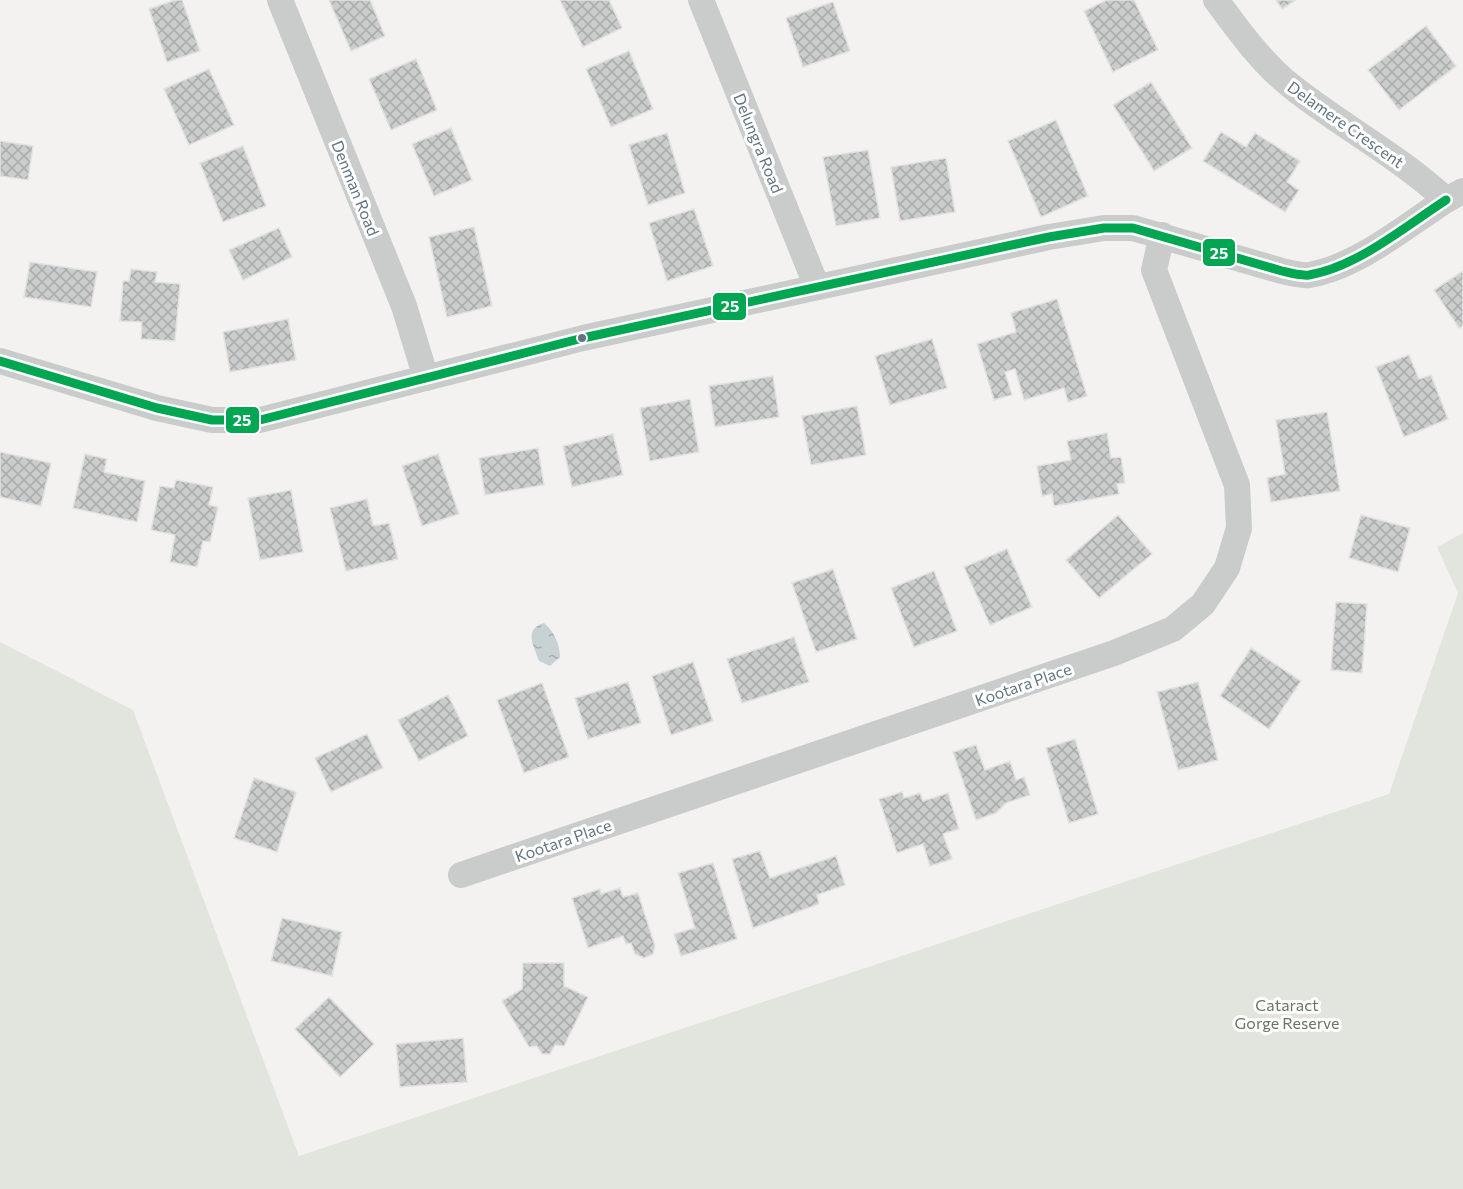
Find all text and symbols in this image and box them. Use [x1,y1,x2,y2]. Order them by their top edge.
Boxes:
street label: Delamere Crescent [1284,77,1408,171]
street label: Delungra Road [730,90,788,196]
street label: Denman Road [328,137,384,239]
line badge: 25 [1202,238,1236,267]
text: 25 [1210,243,1228,262]
line badge: 25 [712,292,747,321]
text: 25 [721,296,739,315]
unlabelled marker [576,332,588,344]
line badge: 25 [225,406,260,434]
text: 25 [233,410,251,429]
street label: Kootara Place [972,659,1074,709]
street label: Kootara Place [512,815,614,865]
park label: Cataract Gorge Reserve [1235,995,1339,1032]

